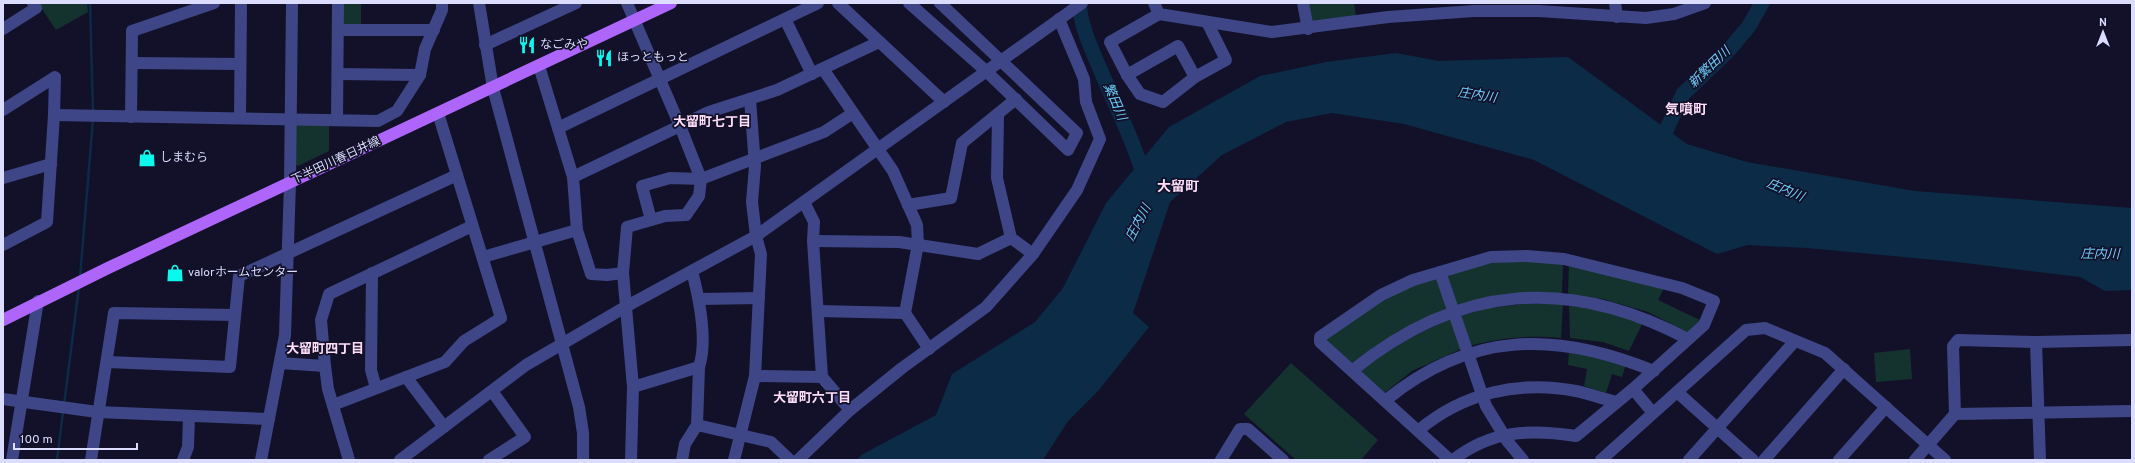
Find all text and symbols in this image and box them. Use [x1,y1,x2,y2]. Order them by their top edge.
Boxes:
north arrow [2083,12,2123,52]
text: N [2099,16,2107,30]
restaurant icon: なごみや [517,35,537,55]
place label: なごみや [540,37,588,53]
water label: 新繁田川 [1686,43,1736,92]
restaurant icon: ほっともっと [594,48,614,68]
place label: ほっともっと [617,50,689,66]
water label: 繁田川 [1099,81,1130,125]
water label: 庄内川 [1456,85,1499,107]
district label: 気噴町 [1665,102,1707,119]
district label: 大留町七丁目 [673,114,751,131]
street label: 下半田川春日井線 [289,133,383,189]
shop icon: しまむら [137,148,157,168]
place label: しまむら [160,150,208,166]
water label: 庄内川 [1764,176,1808,207]
district label: 大留町 [1157,178,1199,196]
water label: 庄内川 [1123,200,1156,244]
water label: 庄内川 [2080,247,2122,263]
shop icon: valorホームセンター [165,263,185,283]
place label: valorホームセンター [188,265,298,281]
district label: 大留町四丁目 [286,341,364,358]
district label: 大留町六丁目 [773,390,851,407]
scale bar [14,425,137,451]
text: 100 m [20,432,53,448]

